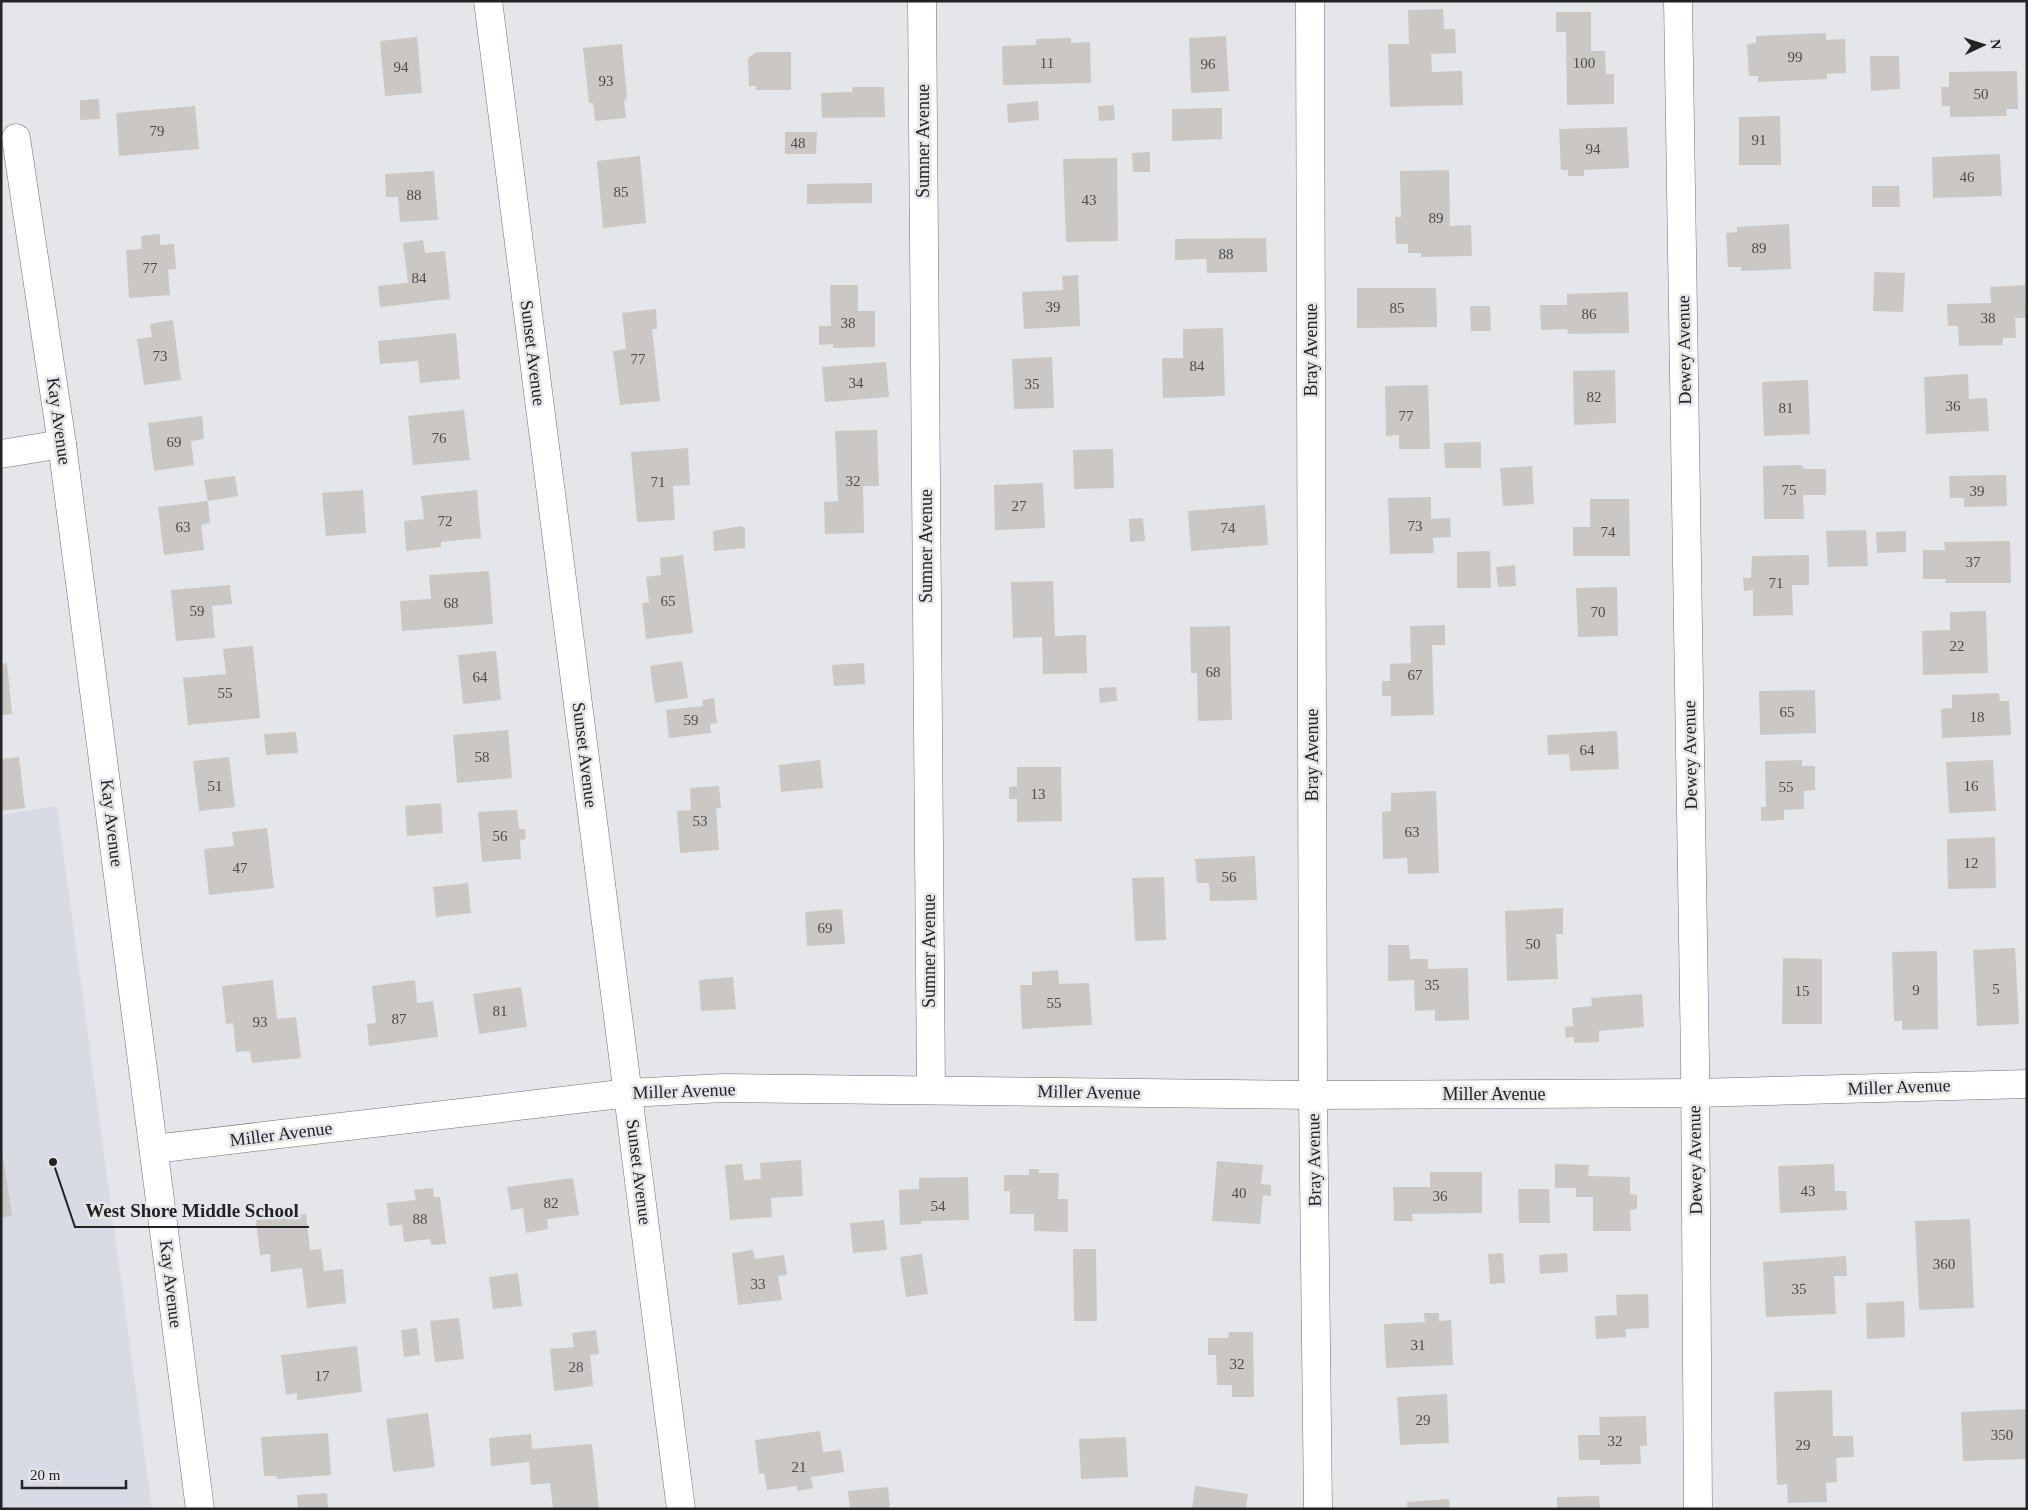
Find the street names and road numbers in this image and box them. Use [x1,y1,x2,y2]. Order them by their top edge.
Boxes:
street label: Sumner Avenue [913,84,933,198]
street label: Dewey Avenue [1673,295,1695,405]
street label: Sunset Avenue [517,299,549,407]
street label: Bray Avenue [1301,303,1321,397]
street label: Kay Avenue [43,376,75,466]
street label: Sumner Avenue [916,489,936,603]
street label: Dewey Avenue [1679,700,1701,810]
street label: Sunset Avenue [569,701,601,809]
street label: Bray Avenue [1302,708,1322,802]
street label: Kay Avenue [97,778,127,868]
street label: Sumner Avenue [919,894,939,1008]
street label: Miller Avenue [1847,1075,1951,1099]
street label: Miller Avenue [632,1079,736,1103]
street label: Miller Avenue [1037,1081,1141,1103]
street label: Miller Avenue [1442,1084,1546,1104]
street label: Dewey Avenue [1684,1105,1706,1215]
street label: Bray Avenue [1303,1113,1325,1207]
street label: Miller Avenue [229,1118,333,1150]
street label: Sunset Avenue [623,1118,655,1226]
street label: Kay Avenue [156,1239,186,1329]

